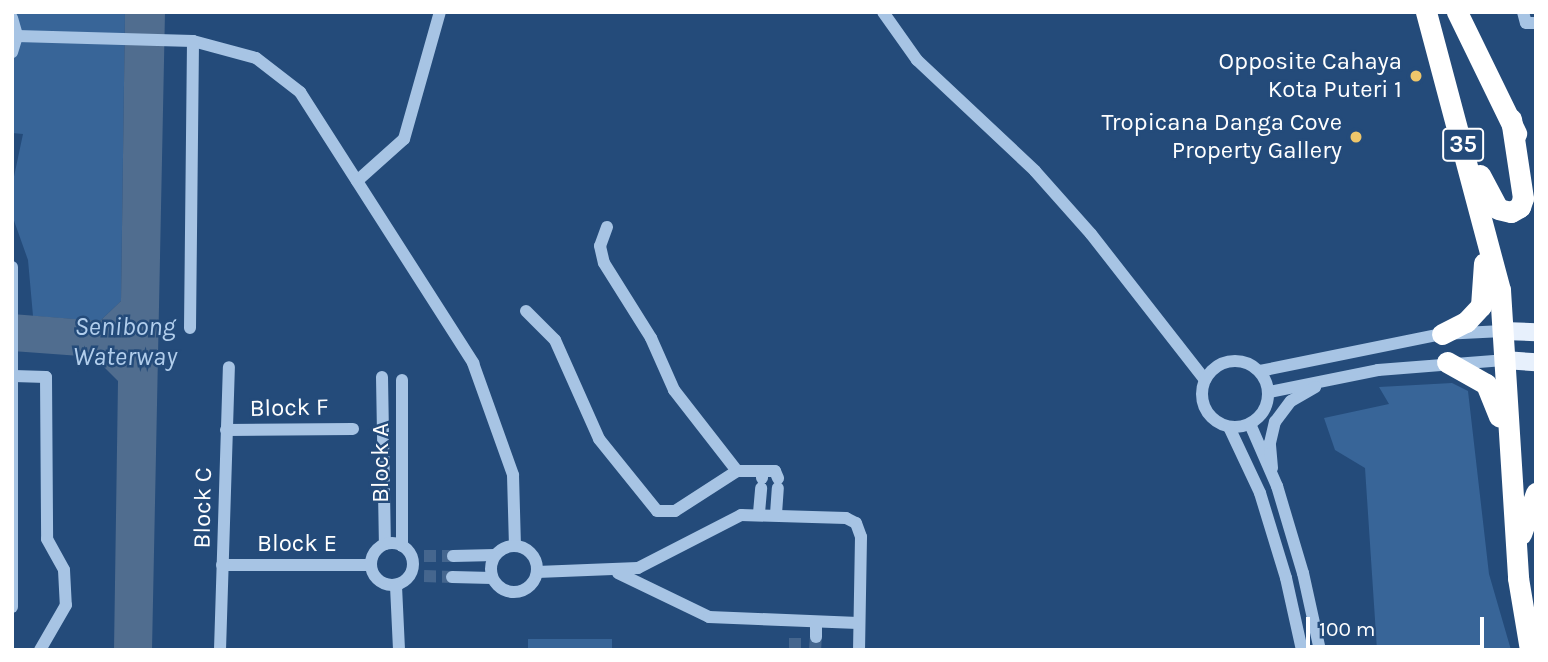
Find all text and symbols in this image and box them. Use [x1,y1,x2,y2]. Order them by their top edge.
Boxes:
place label: Opposite Cahaya Kota Puteri 1 [1219,48,1402,104]
marker: Opposite Cahaya Kota Puteri 1 [1408,68,1424,84]
place label: Tropicana Danga Cove Property Gallery [1102,109,1342,165]
road number: 35 [1442,126,1484,164]
marker: Tropicana Danga Cove Property Gallery [1348,129,1364,145]
water label: Senibong Waterway [73,311,177,372]
street label: Block F [249,393,329,423]
street label: Block A [367,423,395,503]
street label: Block C [188,467,218,549]
street label: Block E [257,530,337,558]
scale bar [1310,602,1488,646]
text: 100 m [1319,617,1376,641]

